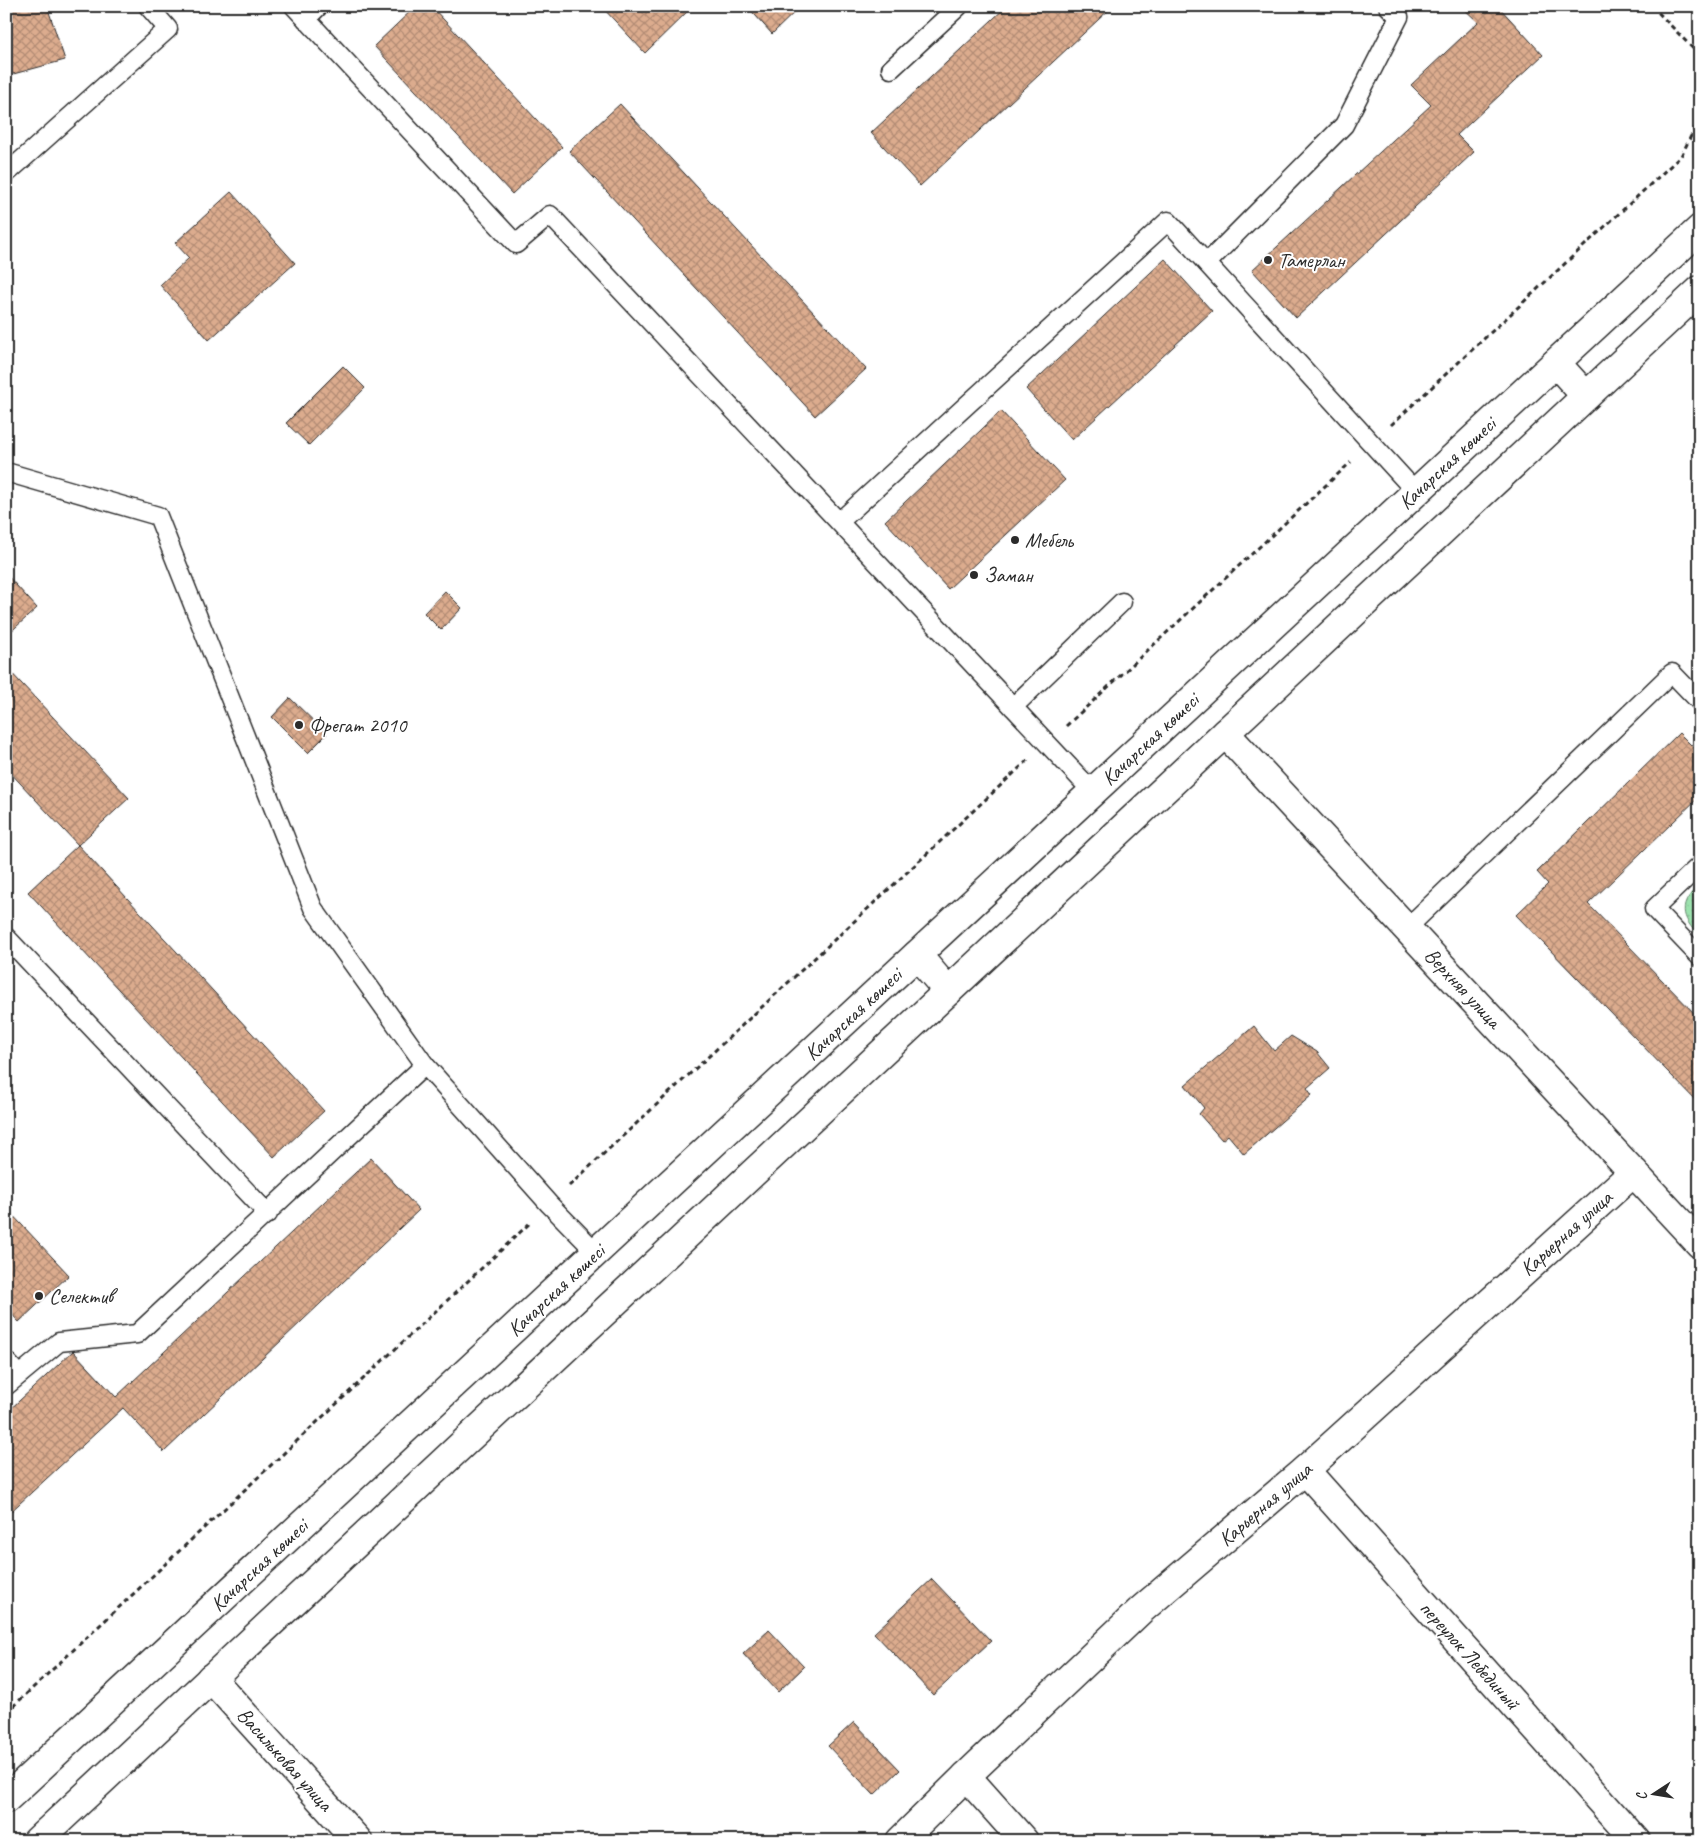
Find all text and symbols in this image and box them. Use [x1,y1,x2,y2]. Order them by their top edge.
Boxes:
place label: Тамерлан [1278,247,1346,273]
marker: Тамерлан [1262,254,1274,266]
street label: Качарская көшесі [1393,409,1504,515]
place label: Мебель [1025,527,1074,553]
marker: Мебель [1009,534,1021,546]
place label: Заман [984,562,1034,588]
marker: Заман [968,569,980,581]
street label: Качарская көшесі [1096,685,1207,791]
place label: Фрегат 2010 [309,712,408,738]
marker: Фрегат 2010 [293,719,305,731]
street label: Верхняя улица [1419,942,1508,1035]
street label: Качарская көшесі [799,960,910,1066]
street label: Карьерная улица [1514,1183,1619,1281]
street label: Качарская көшесі [502,1236,613,1342]
place label: Селектив [49,1283,118,1309]
marker: Селектив [33,1290,45,1302]
street label: Карьерная улица [1213,1455,1319,1552]
street label: Качарская көшесі [205,1511,316,1617]
street label: переулок Лебединый [1414,1595,1527,1716]
street label: Васильковая улица [232,1702,339,1817]
north arrow [1628,1770,1678,1820]
text: С [1632,1789,1651,1802]

